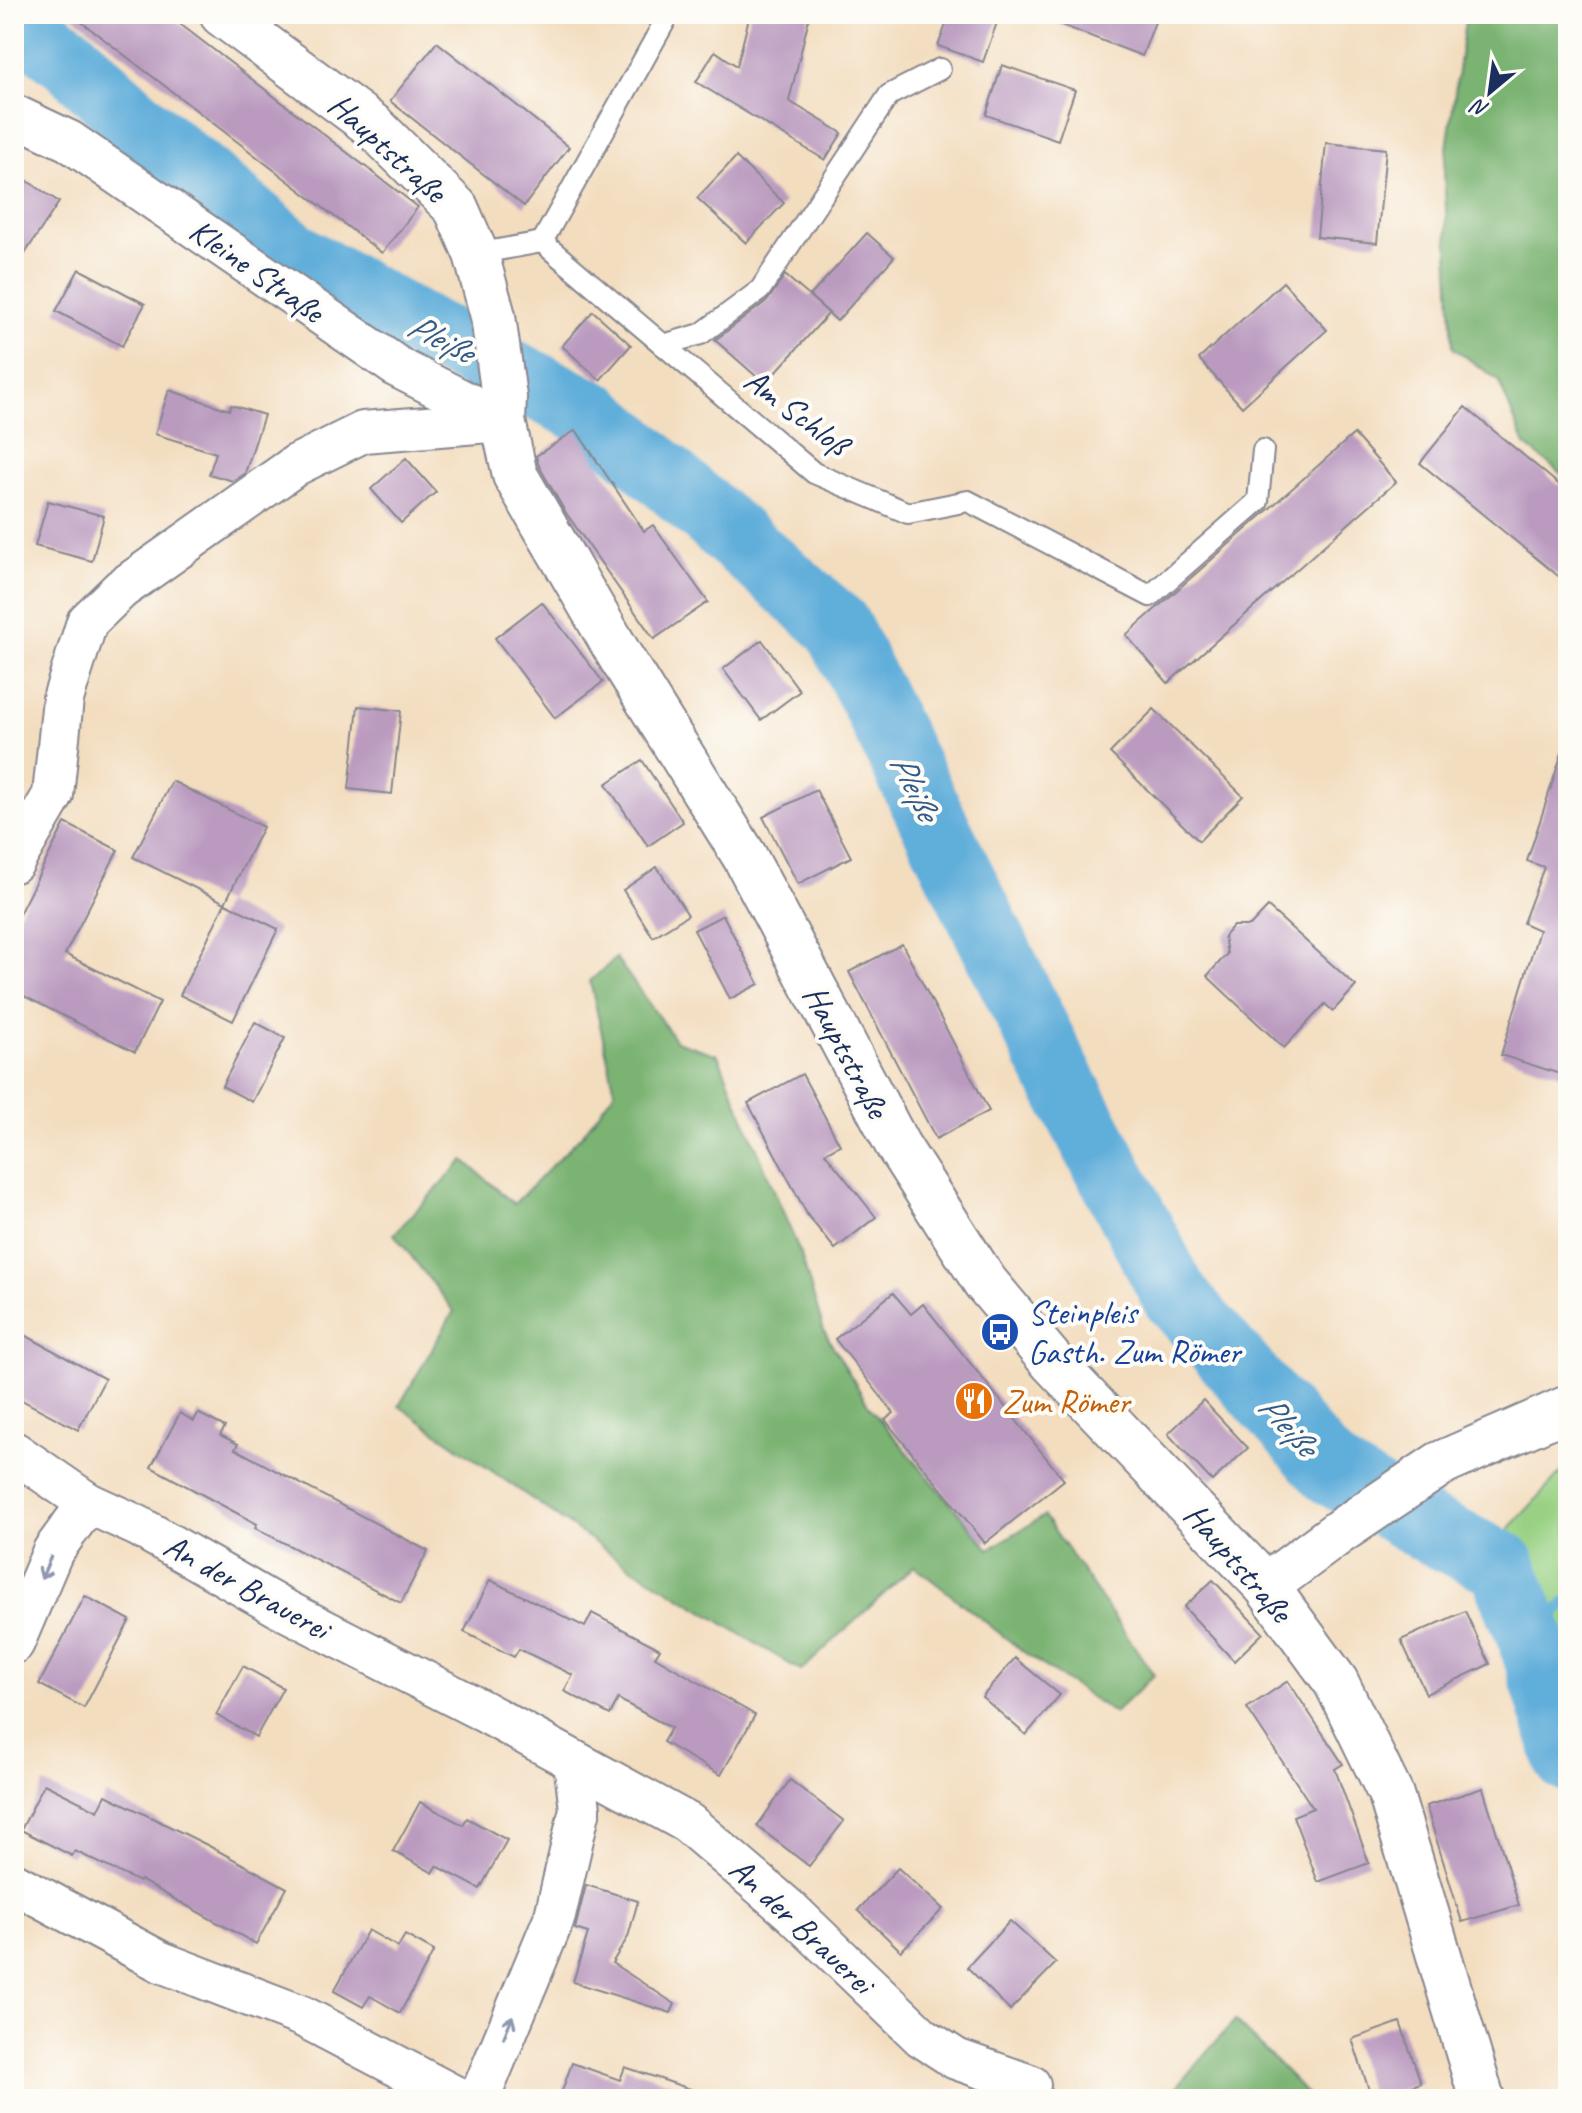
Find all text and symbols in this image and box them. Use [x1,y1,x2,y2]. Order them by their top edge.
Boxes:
north arrow [1450,52,1530,132]
street label: Hauptstraße [320,83,458,214]
text: N [1465,91,1494,124]
street label: Kleine Straße [181,209,335,334]
water label: Pleiße [400,302,486,376]
street label: Am Schloß [736,358,861,467]
water label: Pleiße [880,746,953,832]
street label: Hauptstraße [794,977,901,1128]
place label: Steinpleis Gasth. Zum Römer [1028,1291,1243,1373]
bus stop icon: Steinpleis Gasth. Zum Römer [979,1311,1021,1353]
restaurant icon: Zum Römer [953,1380,995,1422]
place label: Zum Römer [1002,1380,1133,1423]
water label: Pleiße [1249,1384,1332,1469]
street label: Hauptstraße [1175,1494,1304,1633]
street label: An der Brauerei [157,1524,341,1652]
one-way arrow [38,1555,53,1580]
street label: An der Brauerei [720,1848,886,2006]
one-way arrow [502,2015,516,2040]

